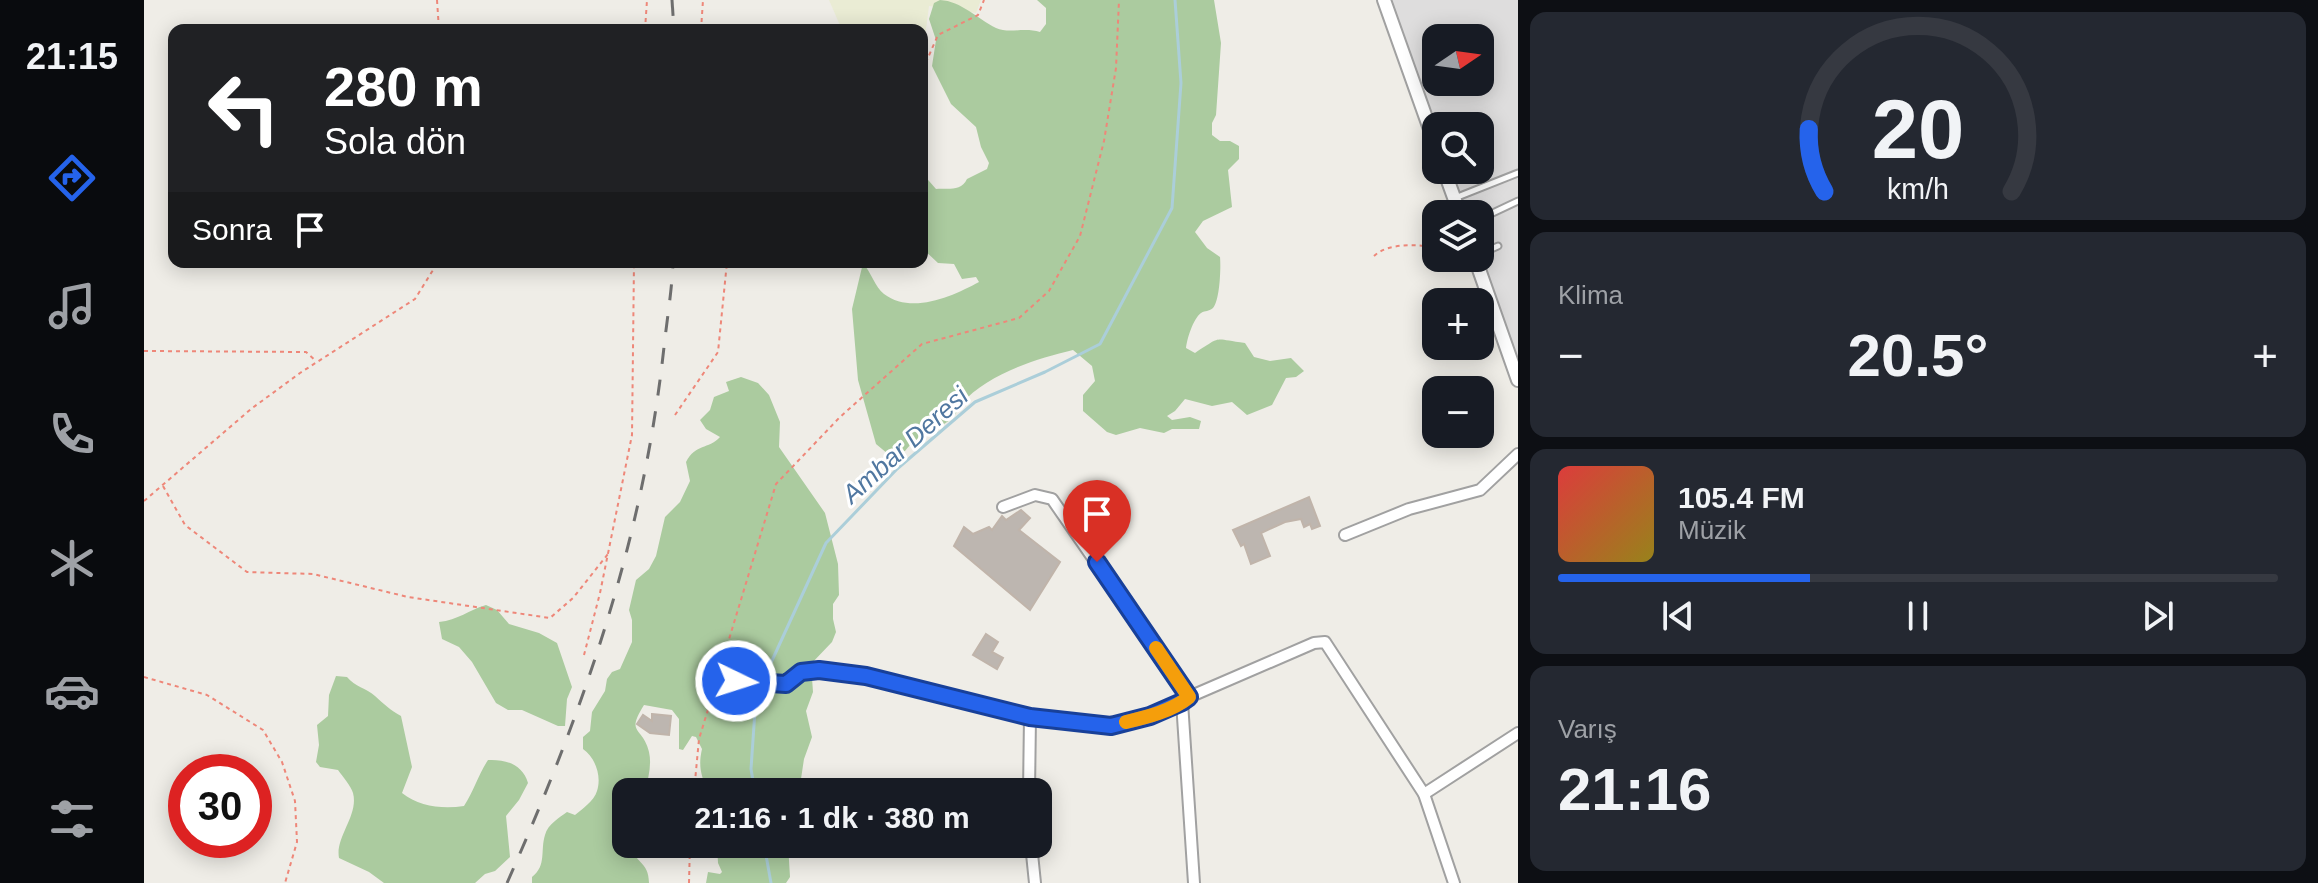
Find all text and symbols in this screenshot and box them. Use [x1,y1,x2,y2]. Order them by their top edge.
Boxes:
north arrow [1422,24,1494,96]
map controls [1422,24,1494,448]
text: 21:15 [26,36,118,77]
text: 280 m [324,55,483,118]
icon: left [192,56,296,160]
text: 20 [1872,83,1964,176]
button: search [1422,112,1494,184]
text: Sola dön [324,121,466,162]
icon: directions [44,150,100,206]
text: km/h [1887,173,1949,205]
button: layers [1422,200,1494,272]
icon: arrive [288,208,332,252]
text: Sonra [192,213,272,246]
icon: music [44,278,100,334]
text: Klima [1558,280,1623,310]
button: + [1422,288,1494,360]
text: 20.5° [1848,322,1988,389]
text: − [1558,331,1584,380]
text: + [2252,331,2278,380]
button: − [1422,376,1494,448]
water label: Ambar Deresi [834,380,975,511]
icon: phone [44,406,100,462]
pin [1063,480,1131,562]
text: 105.4 FM [1678,481,1805,514]
icon: arrive [1075,492,1119,536]
text: Müzik [1678,515,1746,545]
icon: climate [44,535,100,591]
icon: previous [1656,594,1700,638]
icon: pause [1896,594,1940,638]
icon: next [2136,594,2180,638]
position arrow [694,639,778,723]
icon: car [44,663,100,719]
text: Varış [1558,714,1617,744]
speed limit sign: 30 [168,754,272,858]
text: 21:16 [1558,756,1711,823]
icon: filters [44,791,100,847]
text: 21:16 · 1 dk · 380 m [694,801,970,834]

